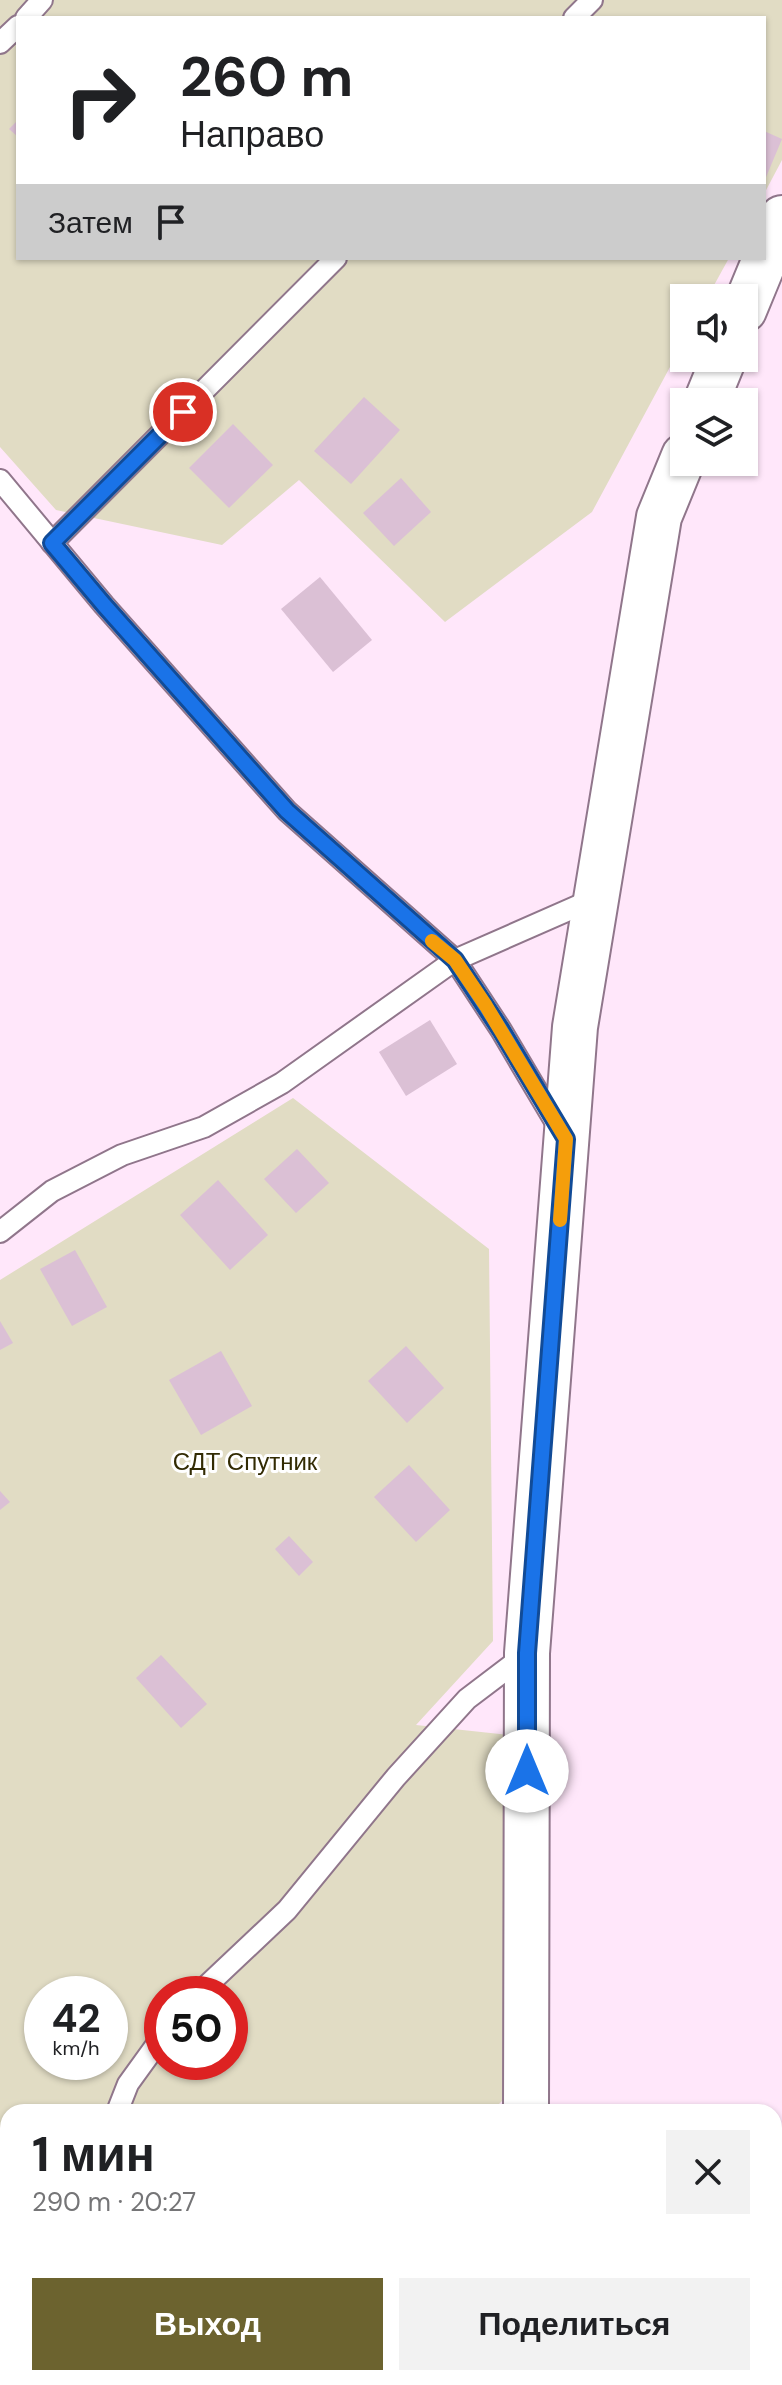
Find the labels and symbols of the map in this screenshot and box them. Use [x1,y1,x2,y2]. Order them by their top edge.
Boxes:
pin [149,378,217,446]
park label: СДТ Спутник [173,1446,318,1477]
position arrow [485,1729,569,1813]
speed limit sign: 50 [144,1976,248,2080]

